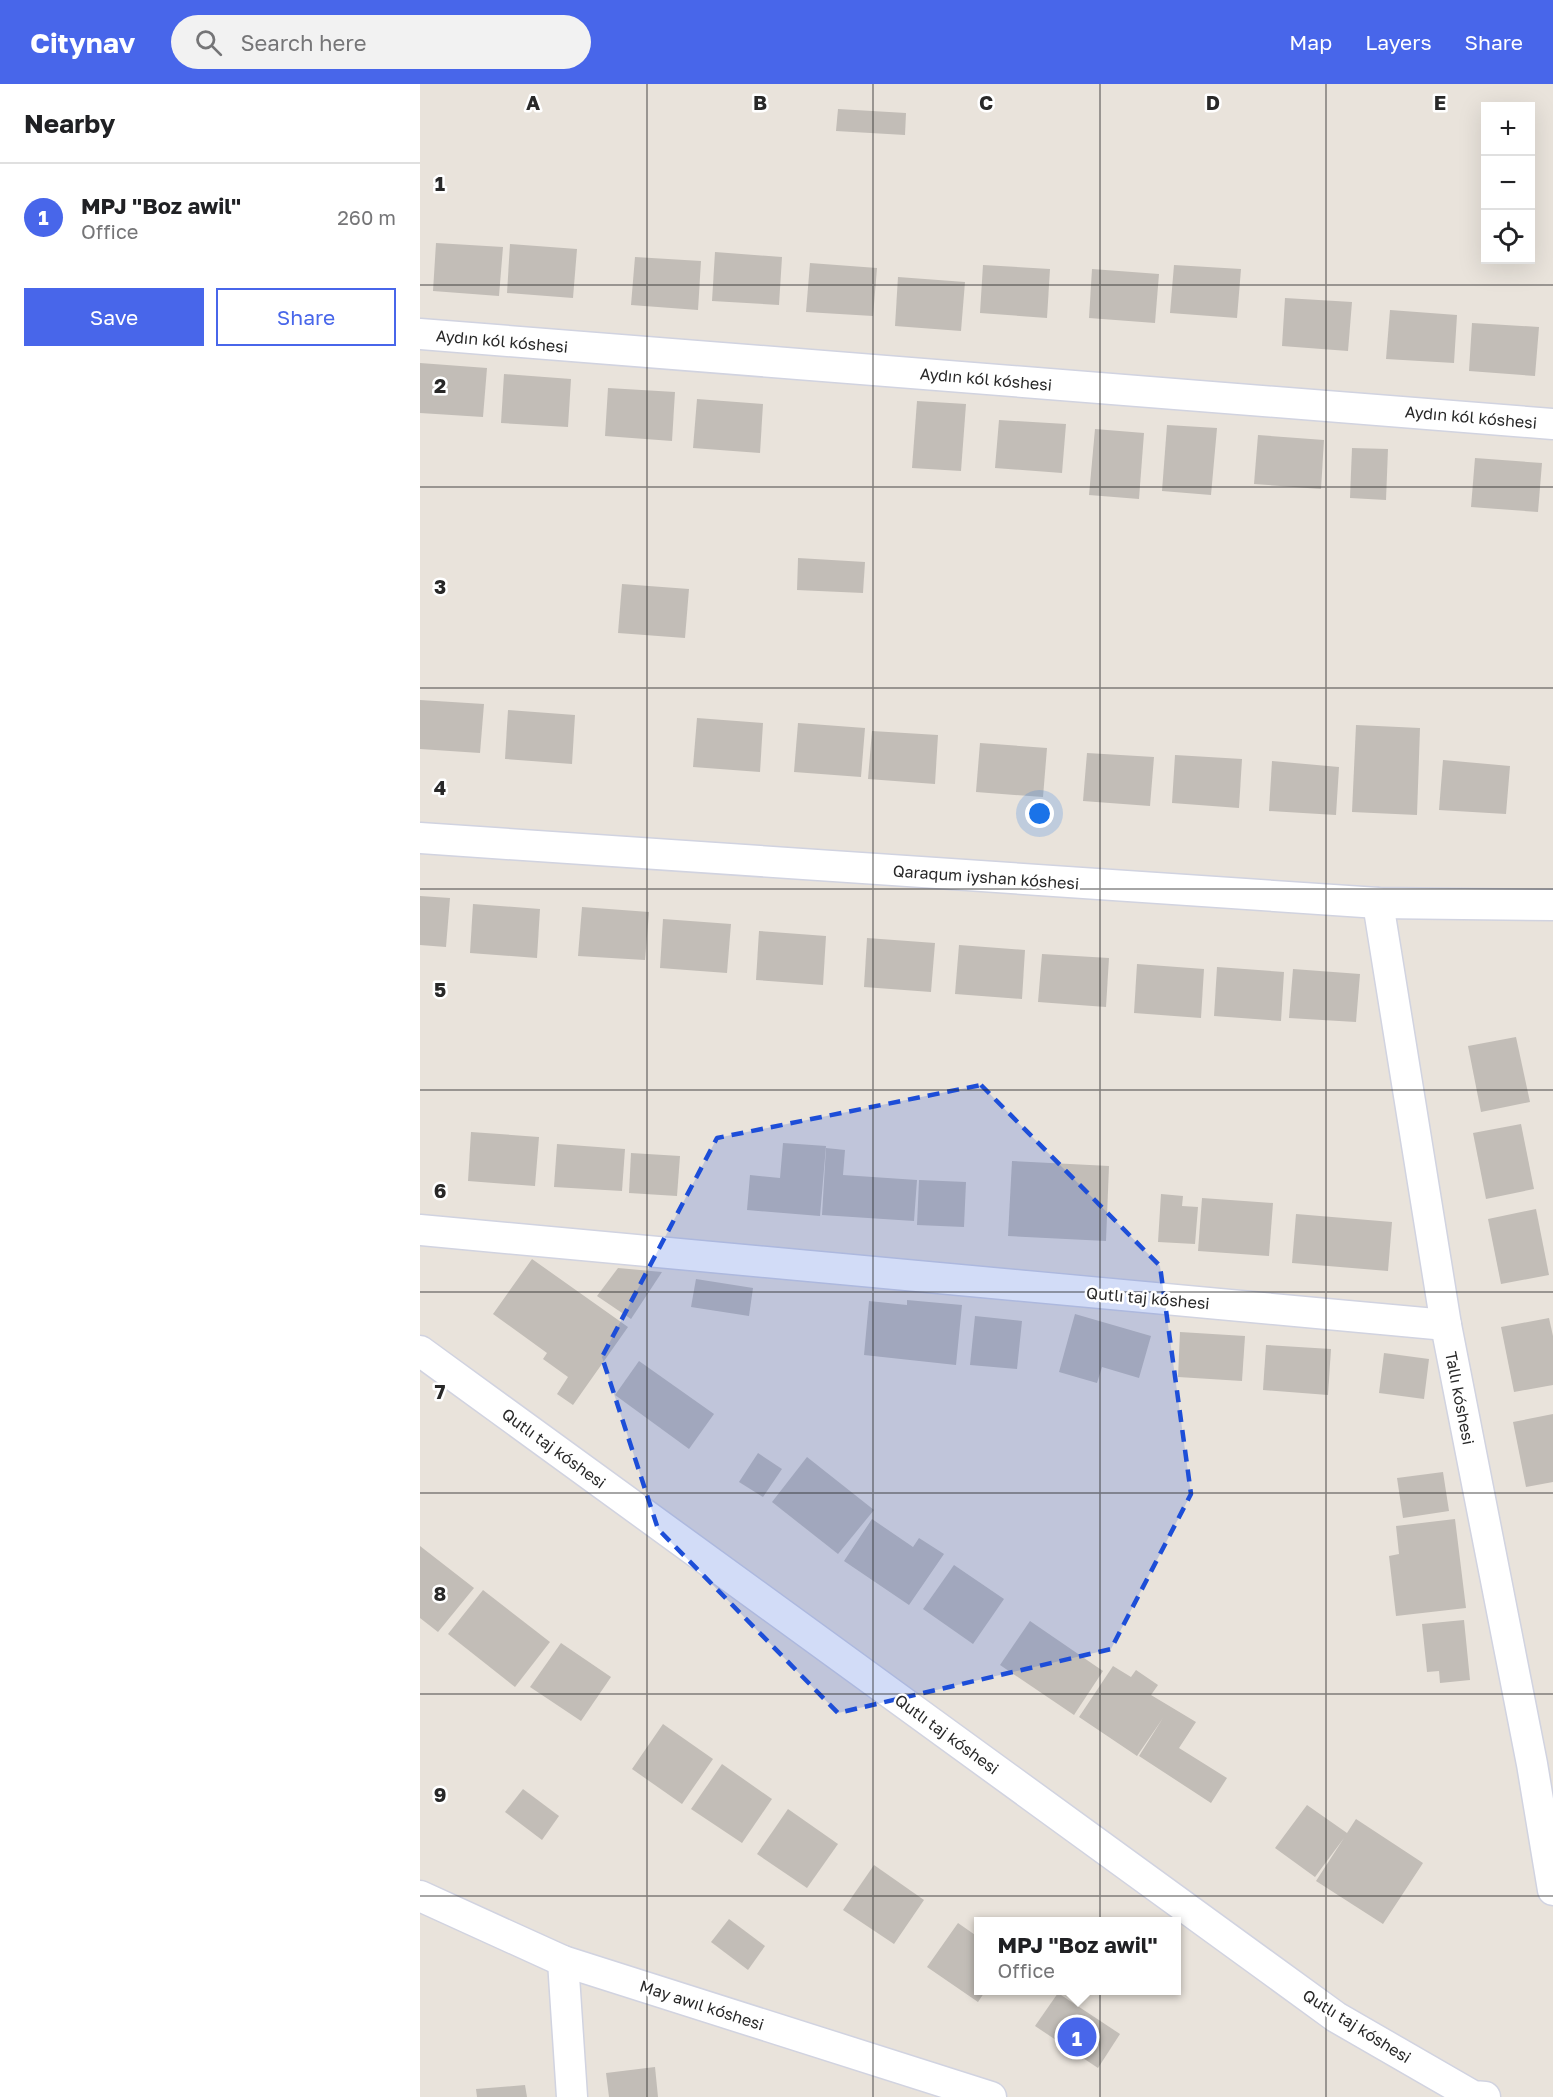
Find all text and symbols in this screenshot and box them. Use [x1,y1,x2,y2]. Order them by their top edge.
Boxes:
search box [171,15,591,69]
text: Citynav [30,26,135,59]
icon: search [192,26,225,59]
text: Search here [240,29,366,56]
text: Map [1289,29,1332,55]
text: Layers [1365,29,1432,55]
text: Share [1465,29,1523,55]
text: A [526,90,540,114]
text: B [753,90,767,114]
text: C [979,90,993,114]
text: D [1206,90,1220,114]
text: E [1434,90,1446,114]
map controls [1481,102,1535,264]
button: + [1481,102,1535,156]
text: Nearby [24,108,115,139]
button: − [1481,156,1535,210]
text: 1 [435,171,445,195]
text: MPJ "Boz awil" [81,192,241,219]
text: 1 [38,205,49,229]
text: 260 m [337,205,396,229]
button: locate [1481,210,1535,264]
text: Office [81,219,138,243]
button: Save [24,288,204,346]
button: Share [216,288,396,346]
street label: Aydın kól kóshesi [435,325,569,357]
street label: Aydın kól kóshesi [919,363,1053,395]
text: 2 [434,373,446,397]
street label: Aydın kól kóshesi [1404,401,1538,433]
text: 3 [434,574,446,598]
text: 4 [434,775,446,799]
your location [1025,799,1054,828]
street label: Qaraqum iyshan kóshesi [892,861,1080,893]
text: 5 [434,977,446,1001]
text: 6 [434,1178,446,1202]
street label: Qutlı taj kóshesi [1085,1283,1211,1313]
street label: Tallı kóshesi [1441,1350,1479,1446]
text: 7 [435,1379,446,1403]
street label: Qutlı taj kóshesi [498,1404,610,1492]
text: 8 [434,1581,446,1605]
street label: Qutlı taj kóshesi [891,1690,1003,1778]
text: 9 [434,1782,446,1806]
popup [974,1917,1181,1995]
text: MPJ "Boz awil" [997,1931,1158,1958]
text: Office [997,1958,1055,1982]
street label: May awıl kóshesi [637,1975,767,2035]
street label: Qutlı taj kóshesi [1299,1985,1415,2067]
pin: 1 [1058,2014,1096,2060]

